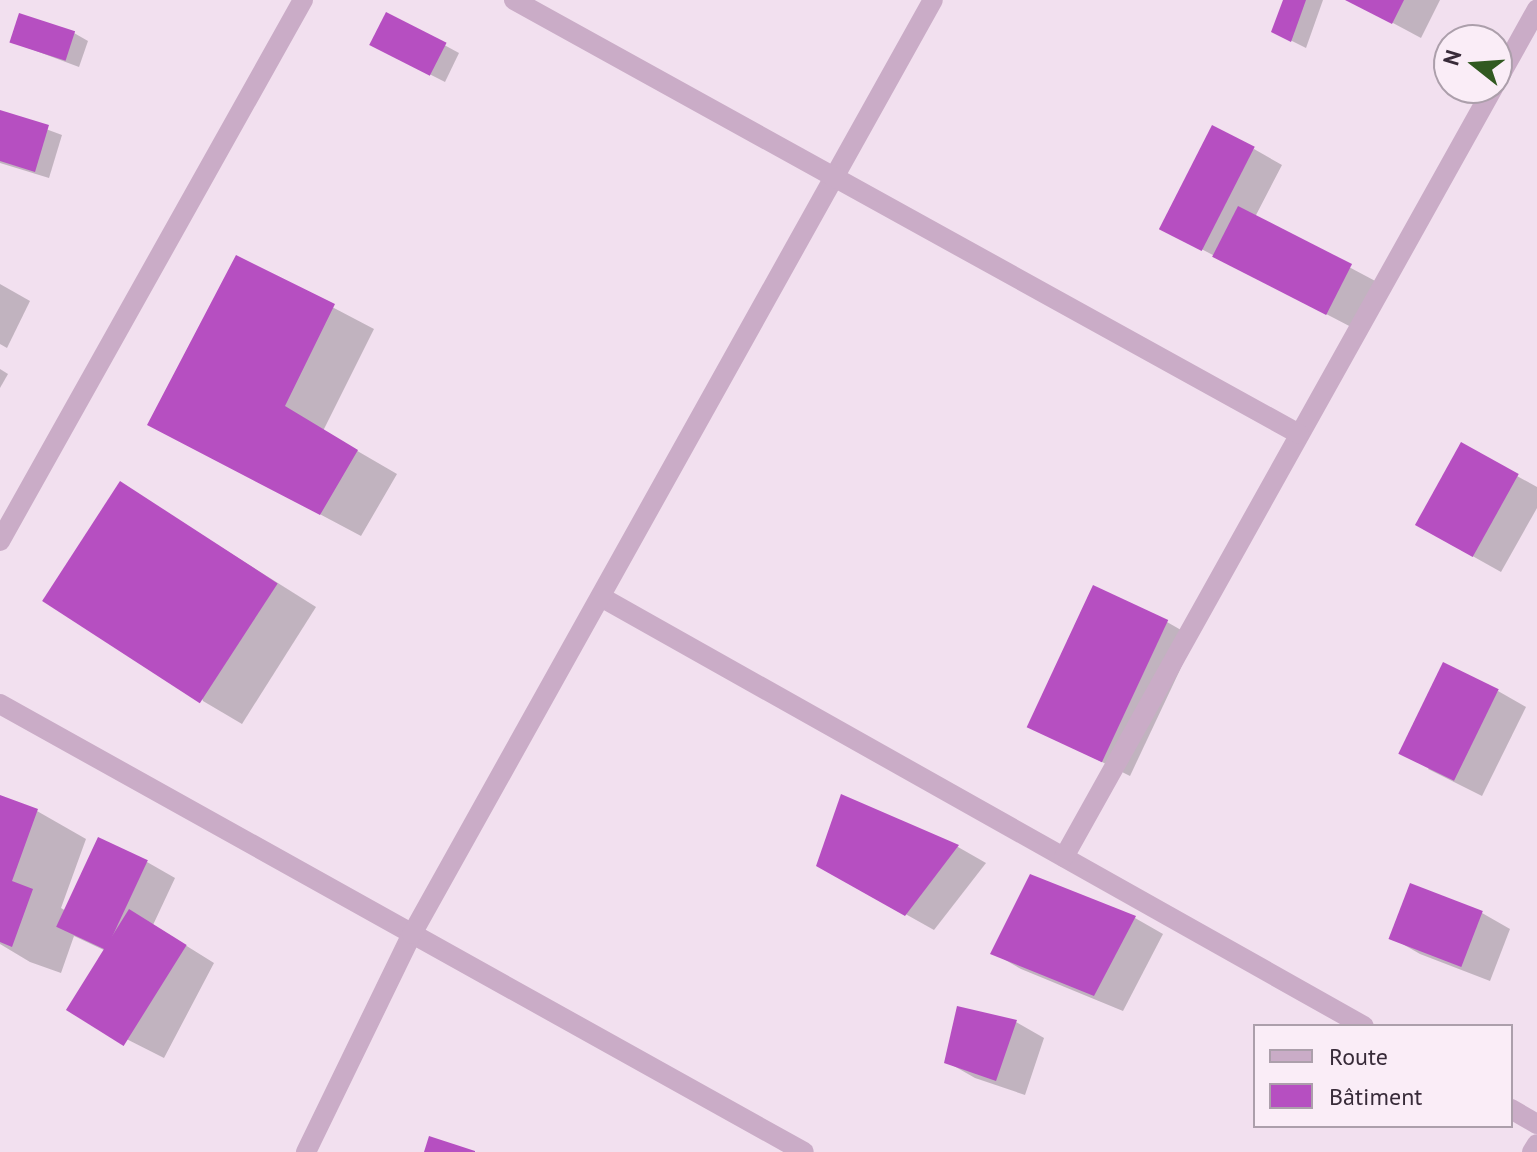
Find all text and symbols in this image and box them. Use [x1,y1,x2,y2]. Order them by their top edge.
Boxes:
north arrow [1433,24,1513,104]
text: N [1436,47,1467,69]
legend [1253,1024,1513,1128]
text: Route [1329,1041,1388,1072]
text: Bâtiment [1329,1081,1422,1112]

